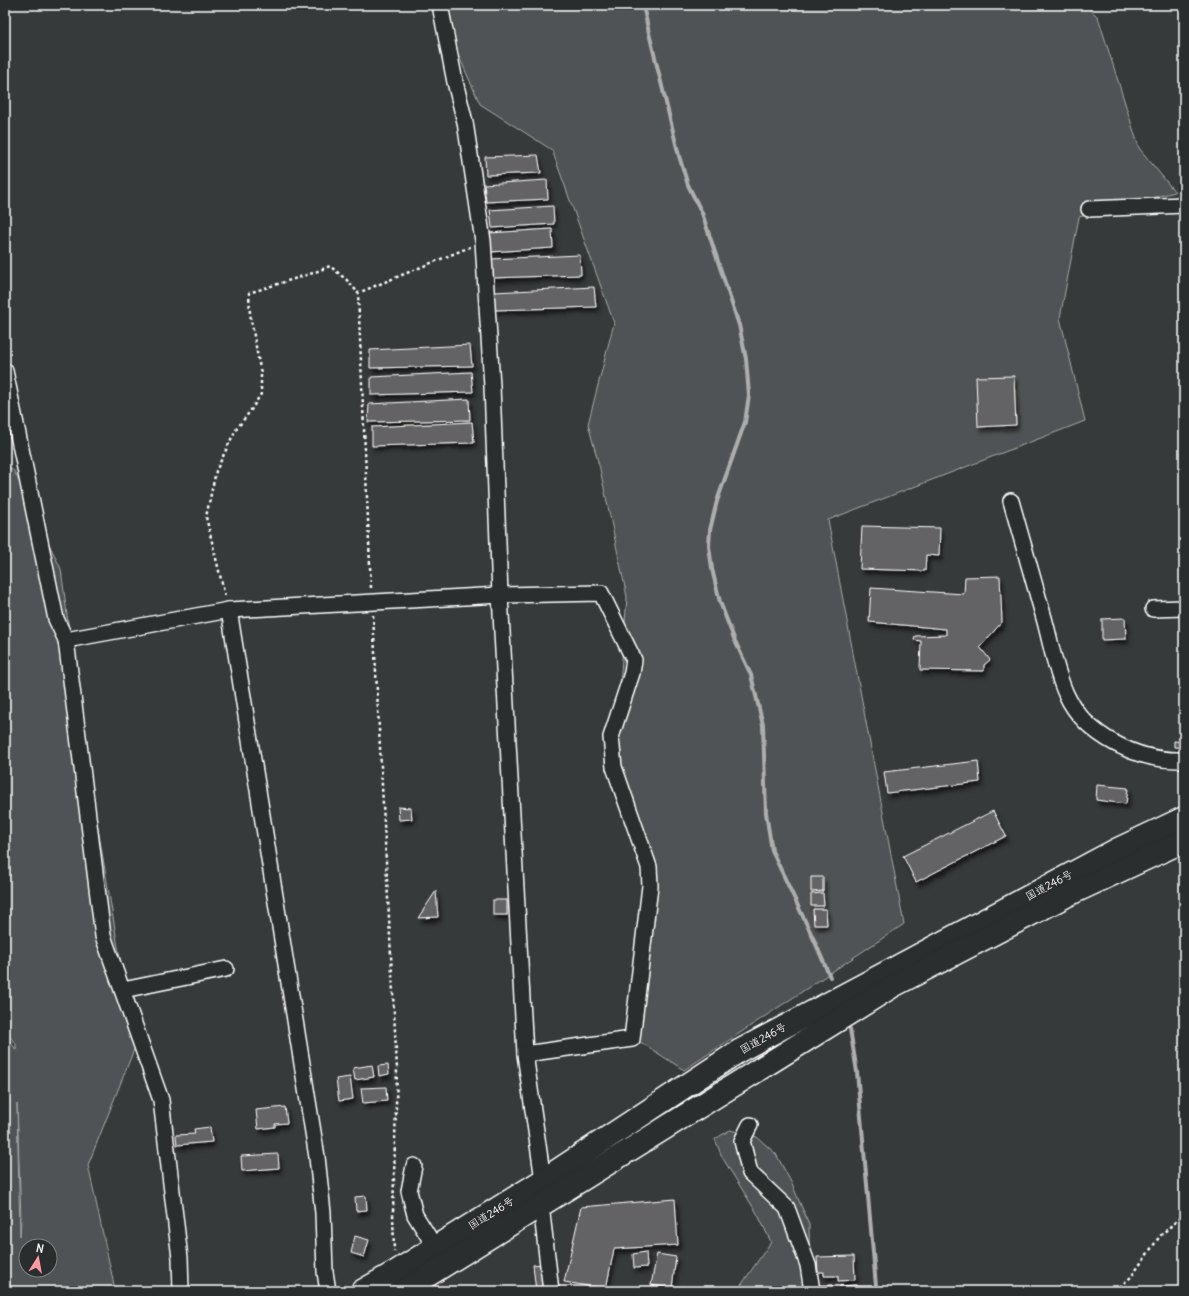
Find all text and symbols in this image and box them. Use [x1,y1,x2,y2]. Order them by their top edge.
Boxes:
street label: 国道246号 [1023,867,1075,903]
street label: 国道246号 [737,1019,789,1057]
street label: 国道246号 [465,1193,517,1233]
north arrow [18,1238,58,1278]
text: N [35,1241,45,1256]

